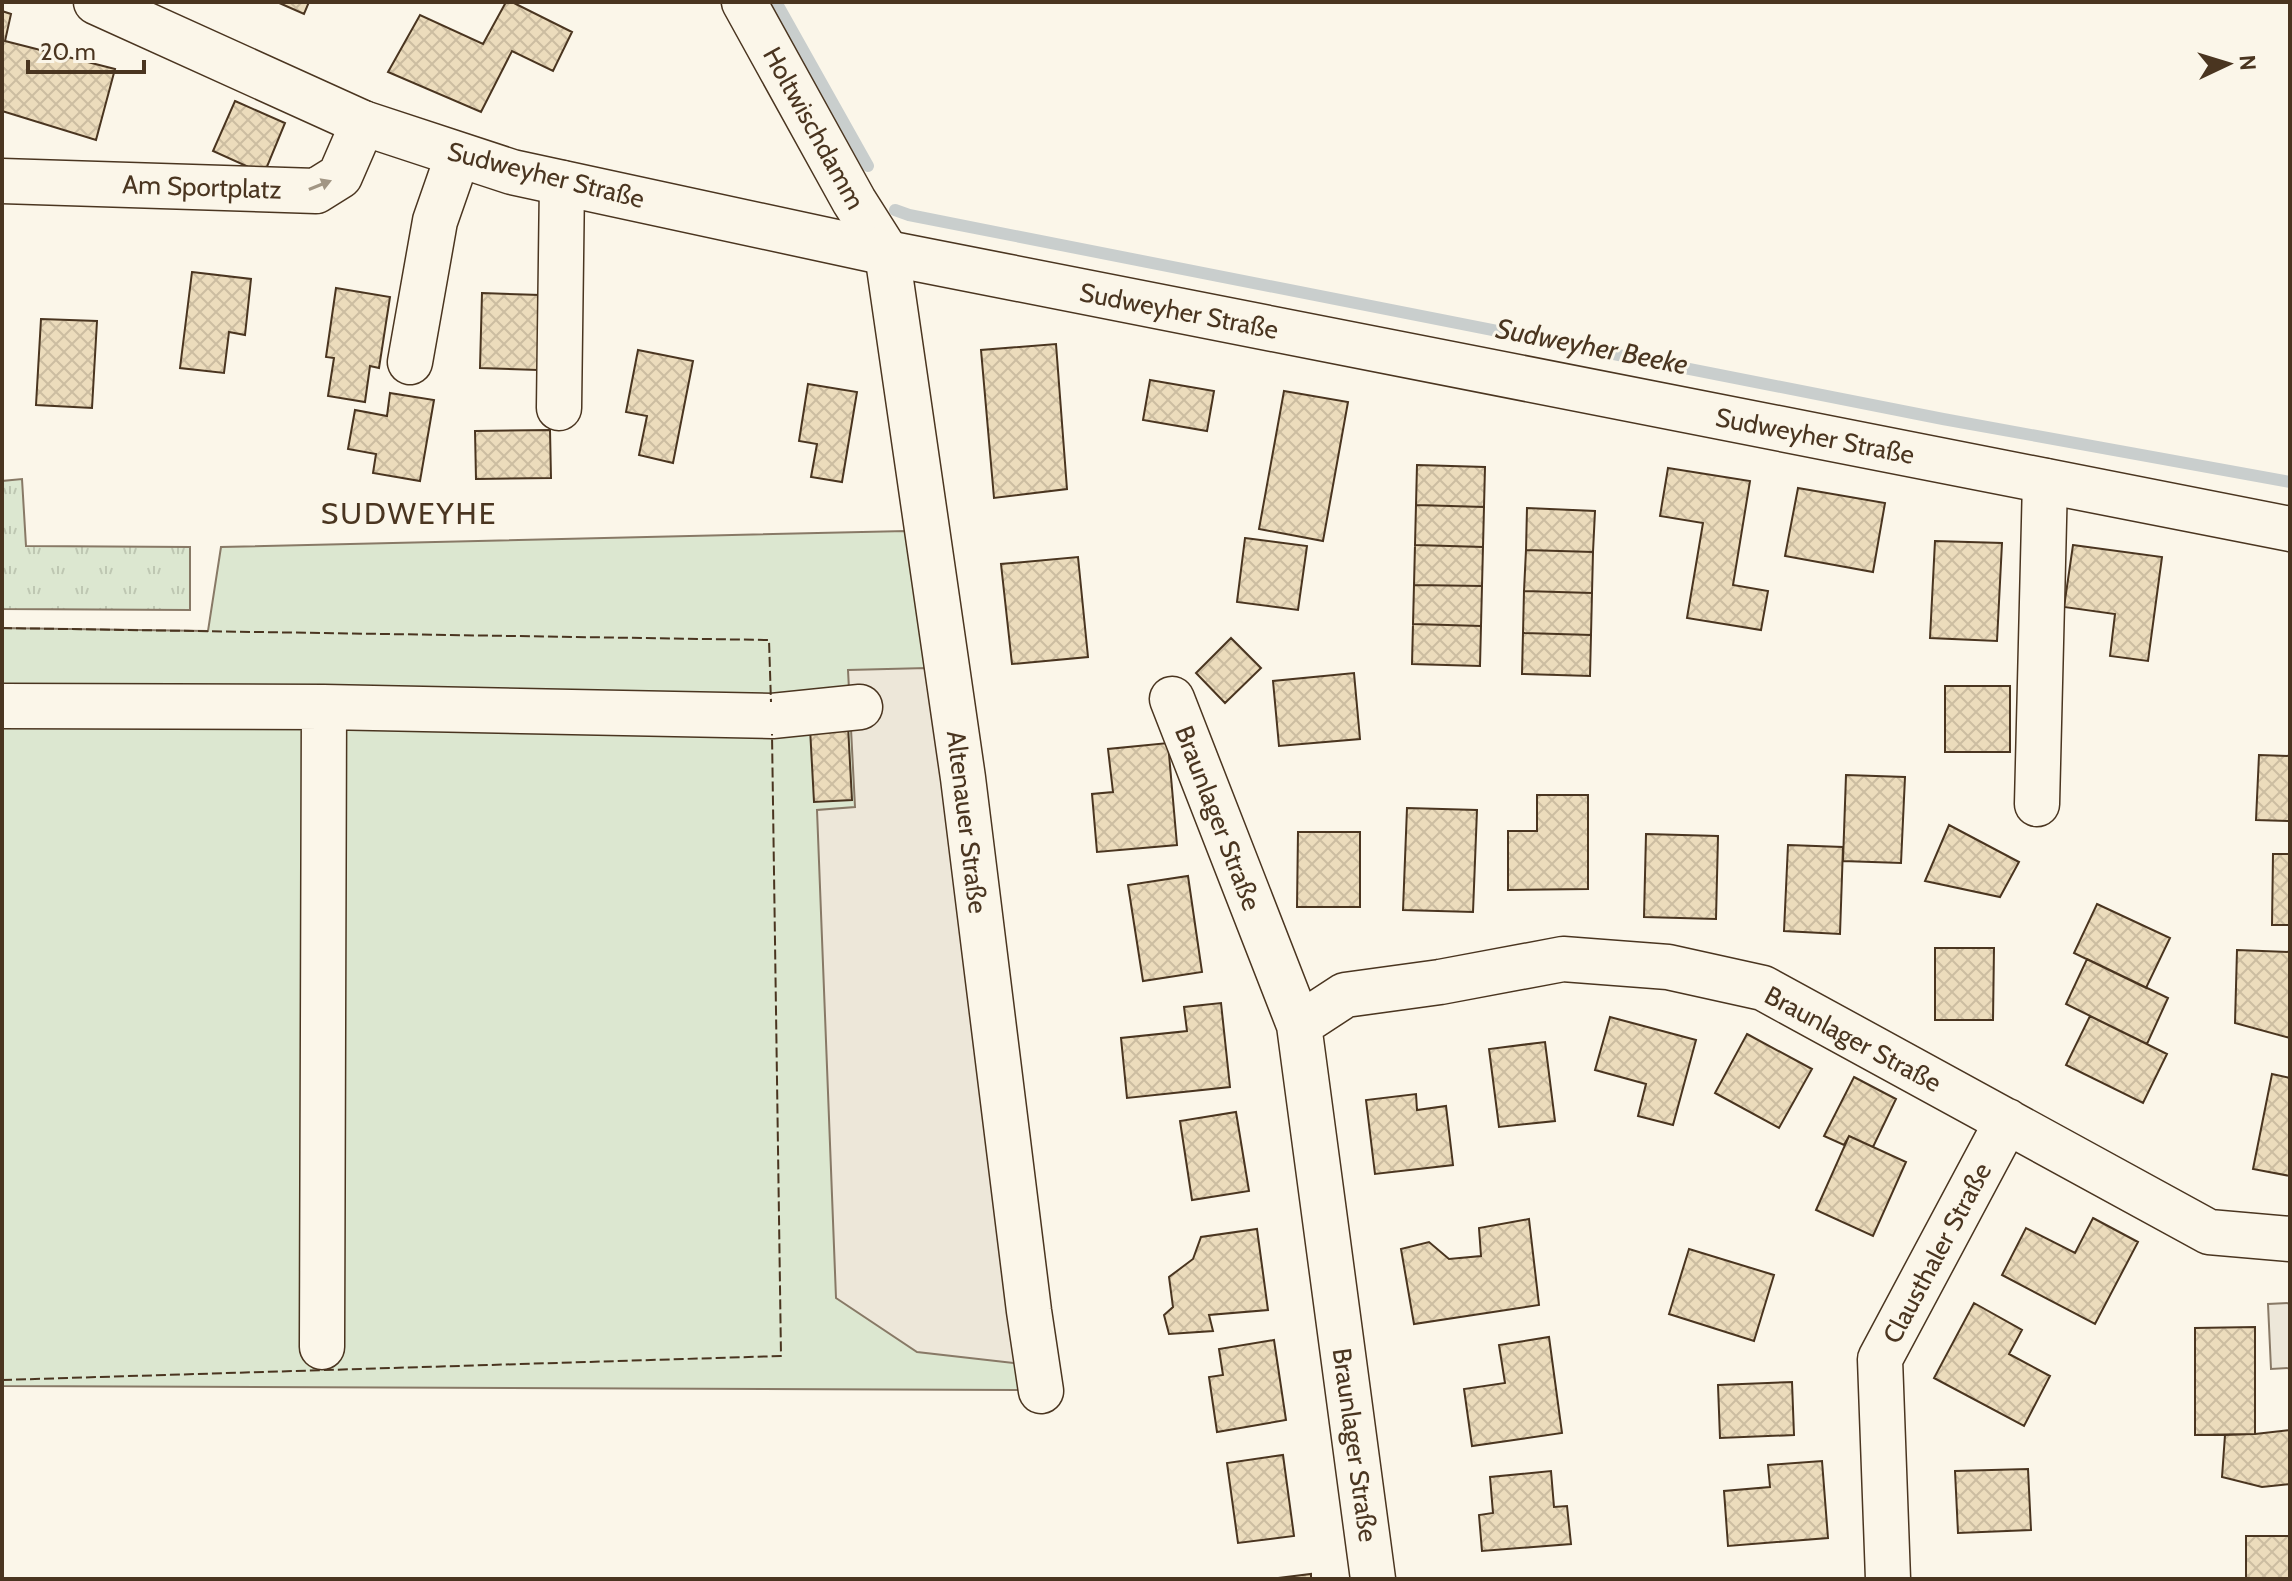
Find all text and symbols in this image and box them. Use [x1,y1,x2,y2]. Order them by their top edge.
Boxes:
scale bar [28,24,144,74]
north arrow [2188,24,2268,104]
text: 20 m [40,37,96,66]
street label: Holtwischdamm [756,41,872,215]
text: N [2233,54,2261,71]
street label: Sudweyher Straße [444,135,648,215]
street label: Am Sportplatz [122,168,282,206]
one-way arrow [309,178,333,191]
street label: Sudweyher Straße [1077,276,1281,346]
water label: Sudweyher Beeke [1493,311,1691,381]
street label: Sudweyher Straße [1713,401,1917,471]
district label: SUDWEYHE [321,495,497,532]
street label: Braunlager Straße [1168,721,1268,915]
street label: Altenauer Straße [940,729,994,915]
street label: Braunlager Straße [1759,979,1947,1099]
street label: Clausthaler Straße [1876,1157,1998,1349]
street label: Braunlager Straße [1326,1346,1384,1544]

